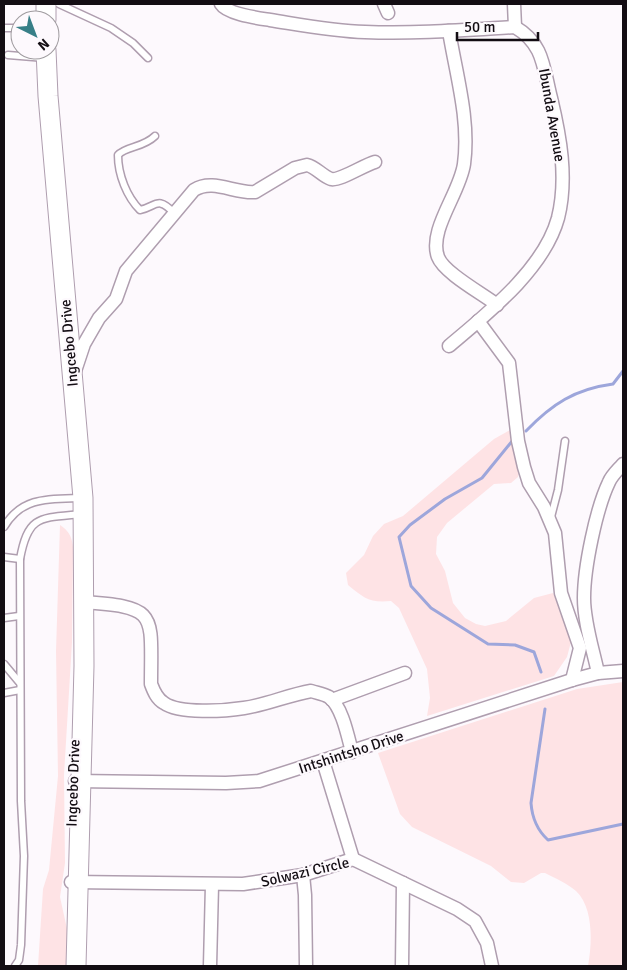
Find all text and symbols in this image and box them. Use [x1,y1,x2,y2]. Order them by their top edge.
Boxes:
north arrow [10,10,60,60]
scale bar [457,10,538,42]
text: 50 m [464,18,495,36]
text: N [34,35,53,54]
street label: Ibunda Avenue [535,67,569,163]
street label: Ingcebo Drive [56,299,82,387]
street label: Intshintsho Drive [296,727,406,777]
street label: Ingcebo Drive [62,739,84,827]
street label: Solwazi Circle [259,853,351,891]

